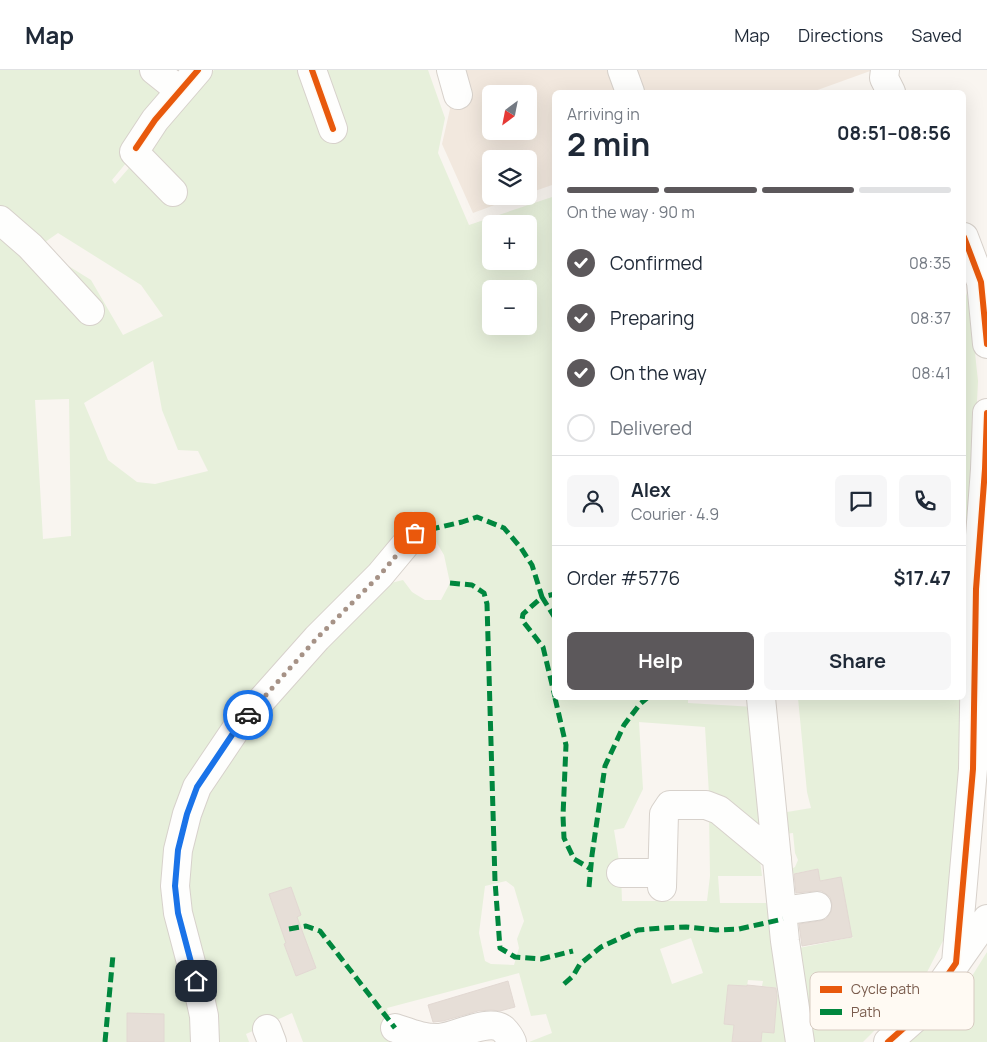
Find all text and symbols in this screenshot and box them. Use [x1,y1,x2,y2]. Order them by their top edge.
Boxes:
text: Map [25,18,74,51]
text: Map [734,23,770,47]
text: Directions [798,23,883,47]
text: Saved [911,23,962,47]
north arrow [482,85,538,140]
map controls [482,85,537,335]
text: Arriving in [567,103,640,125]
text: 08:51–08:56 [837,120,951,146]
text: 2 min [567,122,650,166]
button: layers [482,150,537,205]
text: On the way · 90 m [567,201,695,223]
button: + [482,215,537,270]
icon: check [567,249,595,277]
text: Confirmed [610,250,703,276]
text: 08:35 [909,252,951,274]
button: − [482,280,537,335]
icon: check [567,304,595,332]
text: Preparing [610,305,695,331]
text: 08:37 [910,307,951,329]
icon: check [567,359,595,387]
text: On the way [610,360,707,386]
text: 08:41 [911,362,951,384]
text: Delivered [610,415,692,441]
button: person [567,475,619,527]
button: chat [835,475,887,527]
button: phone [899,475,951,527]
text: Alex [631,477,671,503]
text: Courier · 4.9 [631,503,719,525]
pin [394,512,436,554]
icon: bag [401,519,429,547]
text: Order #5776 [567,565,680,591]
text: $17.47 [893,565,951,591]
button: Help [567,632,754,690]
button: Share [764,632,951,690]
courier [223,690,273,740]
icon: car [234,701,262,729]
pin [175,960,217,1002]
icon: home [182,967,210,995]
legend [810,972,974,1030]
text: Cycle path [851,979,920,998]
text: Path [851,1002,881,1021]

